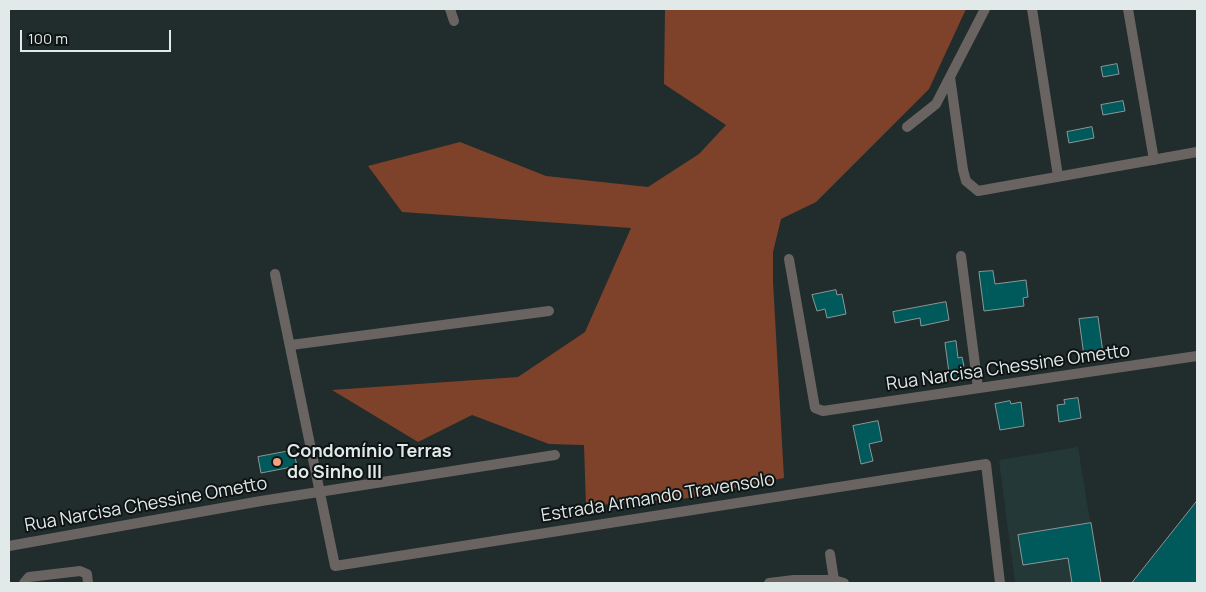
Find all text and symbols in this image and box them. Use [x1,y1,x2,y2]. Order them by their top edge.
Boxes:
scale bar [22,20,174,52]
text: 100 m [28,28,68,49]
street label: Rua Narcisa Chessine Ometto [885,340,1131,396]
place label: Condomínio Terras do Sinho III [287,441,452,484]
marker: Condomínio Terras do Sinho III [271,456,283,468]
street label: Estrada Armando Travensolo [540,469,776,527]
street label: Rua Narcisa Chessine Ometto [23,473,269,537]

